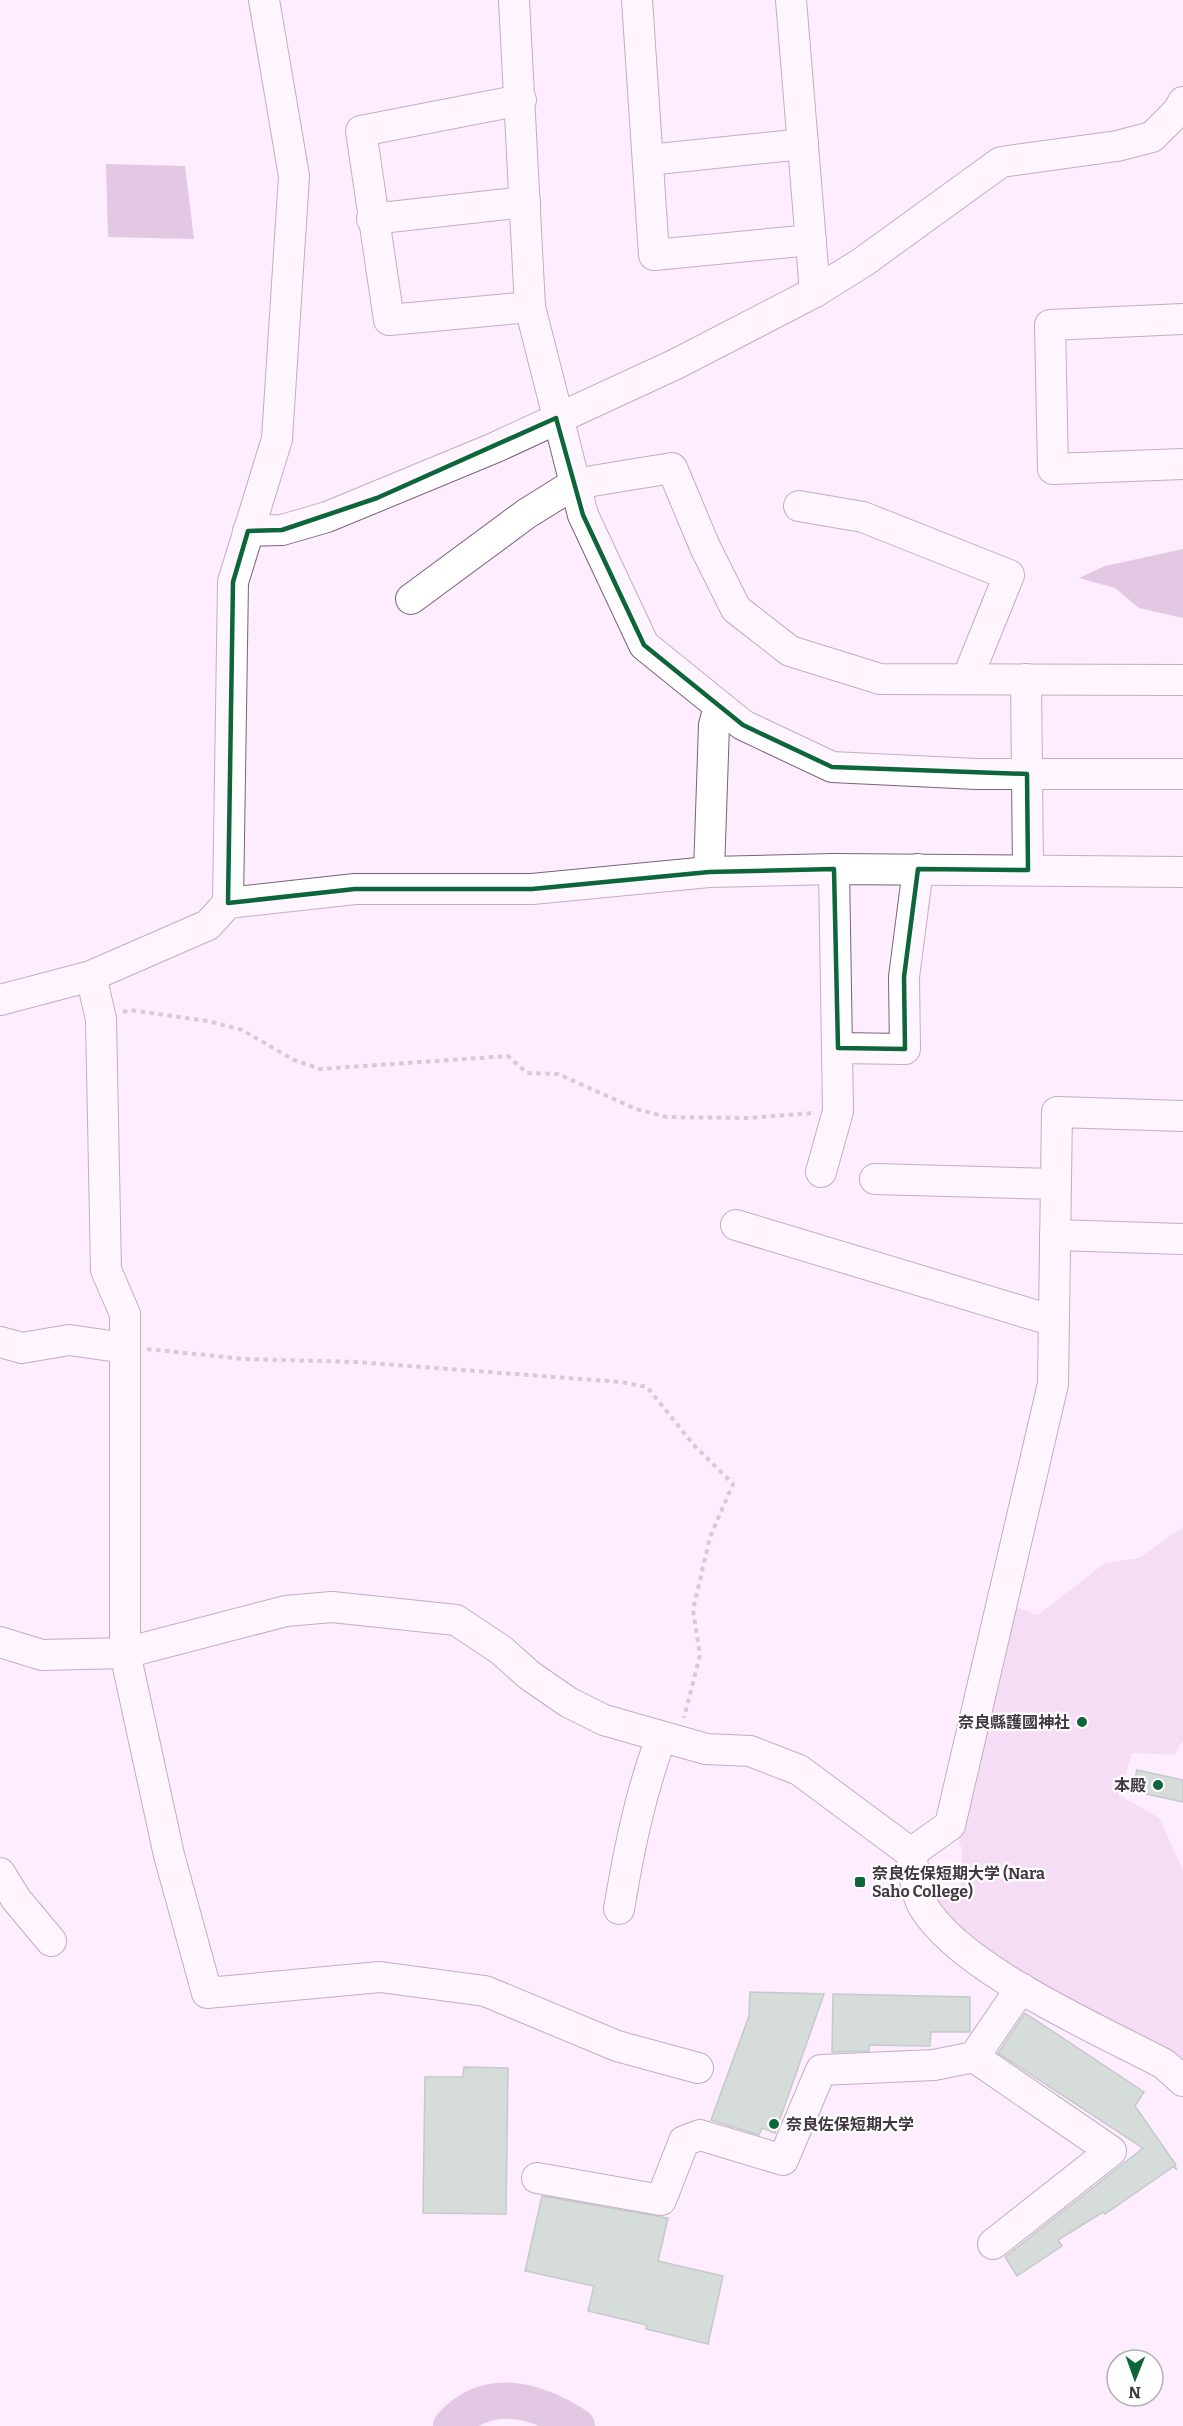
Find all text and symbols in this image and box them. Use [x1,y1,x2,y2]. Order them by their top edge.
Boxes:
place label: 奈良縣護國神社 [958,1713,1070,1732]
marker: 奈良縣護國神社 [1075,1715,1089,1729]
place label: 本殿 [1114,1776,1146,1795]
marker: 本殿 [1151,1778,1165,1792]
place label: 奈良佐保短期大学 (Nara Saho College) [872,1864,1045,1901]
marker: 奈良佐保短期大学 (Nara Saho College) [853,1875,867,1889]
place label: 奈良佐保短期大学 [786,2115,914,2134]
marker: 奈良佐保短期大学 [767,2117,781,2131]
north arrow [1105,2348,1165,2408]
text: N [1128,2383,1141,2402]

